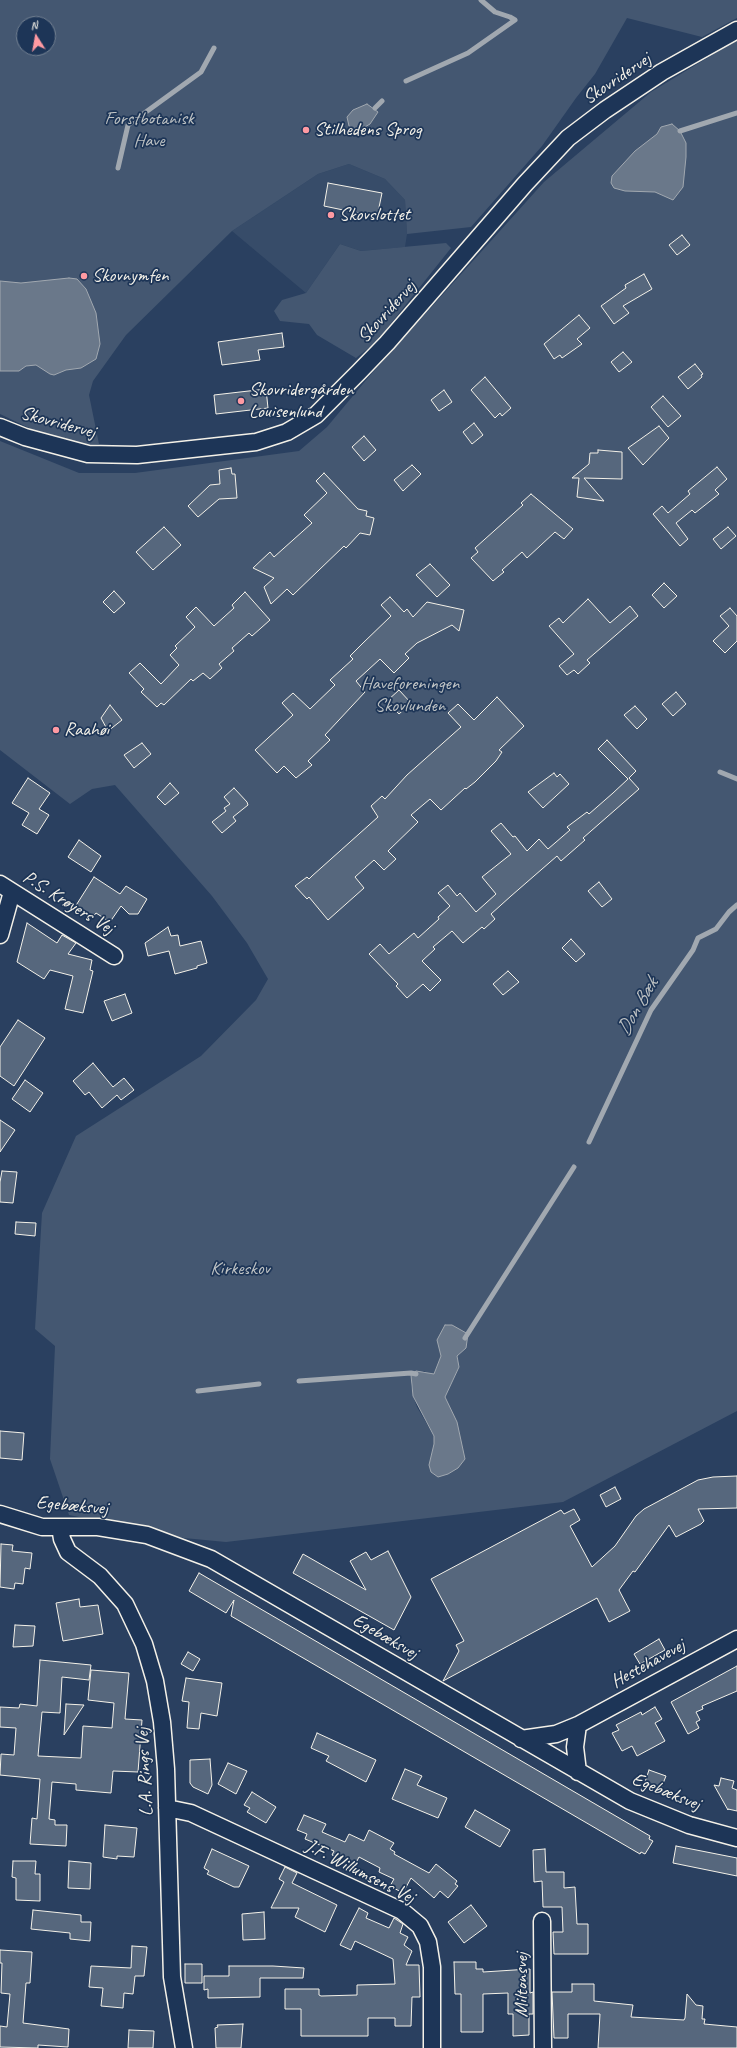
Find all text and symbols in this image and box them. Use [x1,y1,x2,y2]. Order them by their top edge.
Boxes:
north arrow [16,16,56,56]
text: N [29,18,39,33]
street label: Skovridervej [579,48,655,110]
park label: Forstbotanisk Have [104,108,194,152]
place label: Stilhedens Sprog [314,119,422,141]
marker: Stilhedens Sprog [301,125,311,135]
place label: Skovslottet [339,204,410,226]
marker: Skovslottet [326,210,336,220]
place label: Skovnymfen [92,265,168,287]
marker: Skovnymfen [79,271,89,281]
street label: Skovridervej [353,276,421,348]
place label: Skovridergården Louisenlund [249,379,353,423]
marker: Skovridergården Louisenlund [236,396,246,406]
street label: Skovridervej [18,402,98,444]
park label: Haveforeningen Skovlunden [361,673,459,717]
place label: Raahøi [64,719,109,741]
marker: Raahøi [51,725,61,735]
street label: P.S. Krøyers Vej [18,866,118,940]
water label: Don Bæk [612,974,664,1040]
park label: Kirkeskov [210,1258,270,1280]
street label: Egebæksvej [35,1492,109,1520]
street label: Egebæksvej [348,1609,422,1665]
street label: Hestehavevej [607,1634,689,1694]
street label: L.A. Rings Vej [131,1727,159,1817]
street label: Egebæksvej [628,1768,704,1816]
street label: J.F. Willumsens Vej [302,1835,418,1909]
street label: Miltonsvej [511,1953,533,2017]

